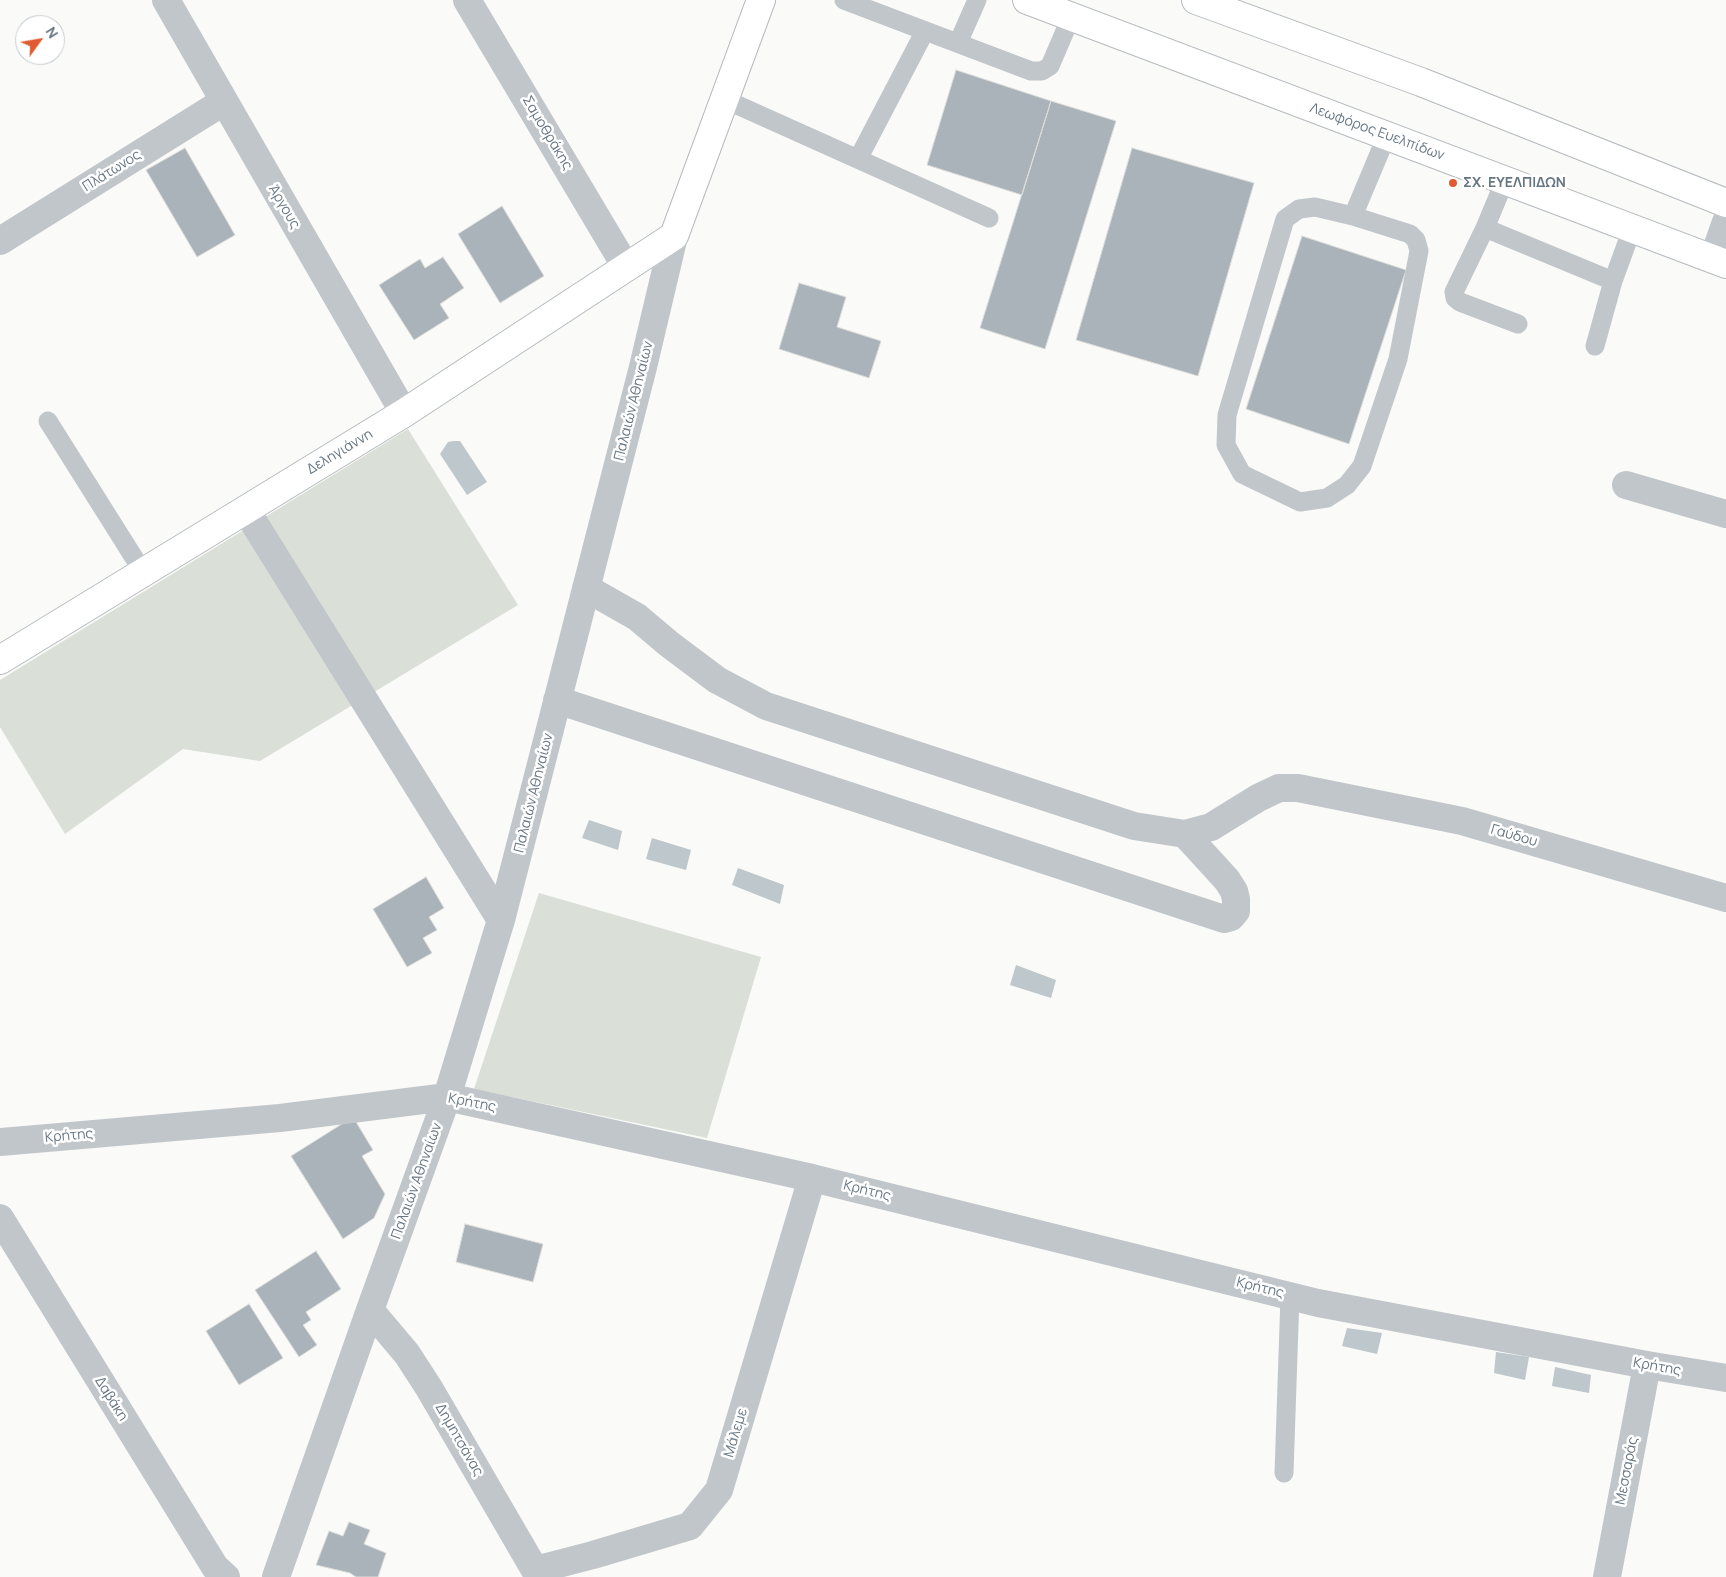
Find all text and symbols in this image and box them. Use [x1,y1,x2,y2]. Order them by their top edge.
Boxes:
north arrow [15,15,65,65]
text: N [42,23,63,42]
street label: Σαμοθράκης [518,93,576,173]
street label: Λεωφόρος Ευελπίδων [1307,100,1447,164]
street label: Πλάτωνος [80,146,144,196]
place label: ΣΧ. ΕΥΕΛΠΙΔΩΝ [1463,175,1566,191]
marker: ΣΧ. ΕΥΕΛΠΙΔΩΝ [1447,177,1459,189]
street label: Άργους [265,182,303,232]
street label: Παλαιών Αθηναίων [611,340,657,462]
street label: Δεληγιάννη [304,426,376,478]
street label: Παλαιών Αθηναίων [511,732,557,854]
street label: Γαύδου [1489,821,1539,851]
street label: Κρήτης [447,1090,497,1116]
street label: Παλαιών Αθηναίων [388,1121,446,1241]
street label: Κρήτης [44,1126,94,1146]
street label: Κρήτης [842,1177,892,1205]
street label: Κρήτης [1235,1274,1285,1302]
street label: Κρήτης [1632,1355,1682,1379]
street label: Δαβάκη [91,1374,131,1424]
street label: Δημητσάνας [431,1401,487,1479]
street label: Μάλεμε [721,1406,751,1460]
street label: Μεσσαράς [1612,1436,1642,1506]

